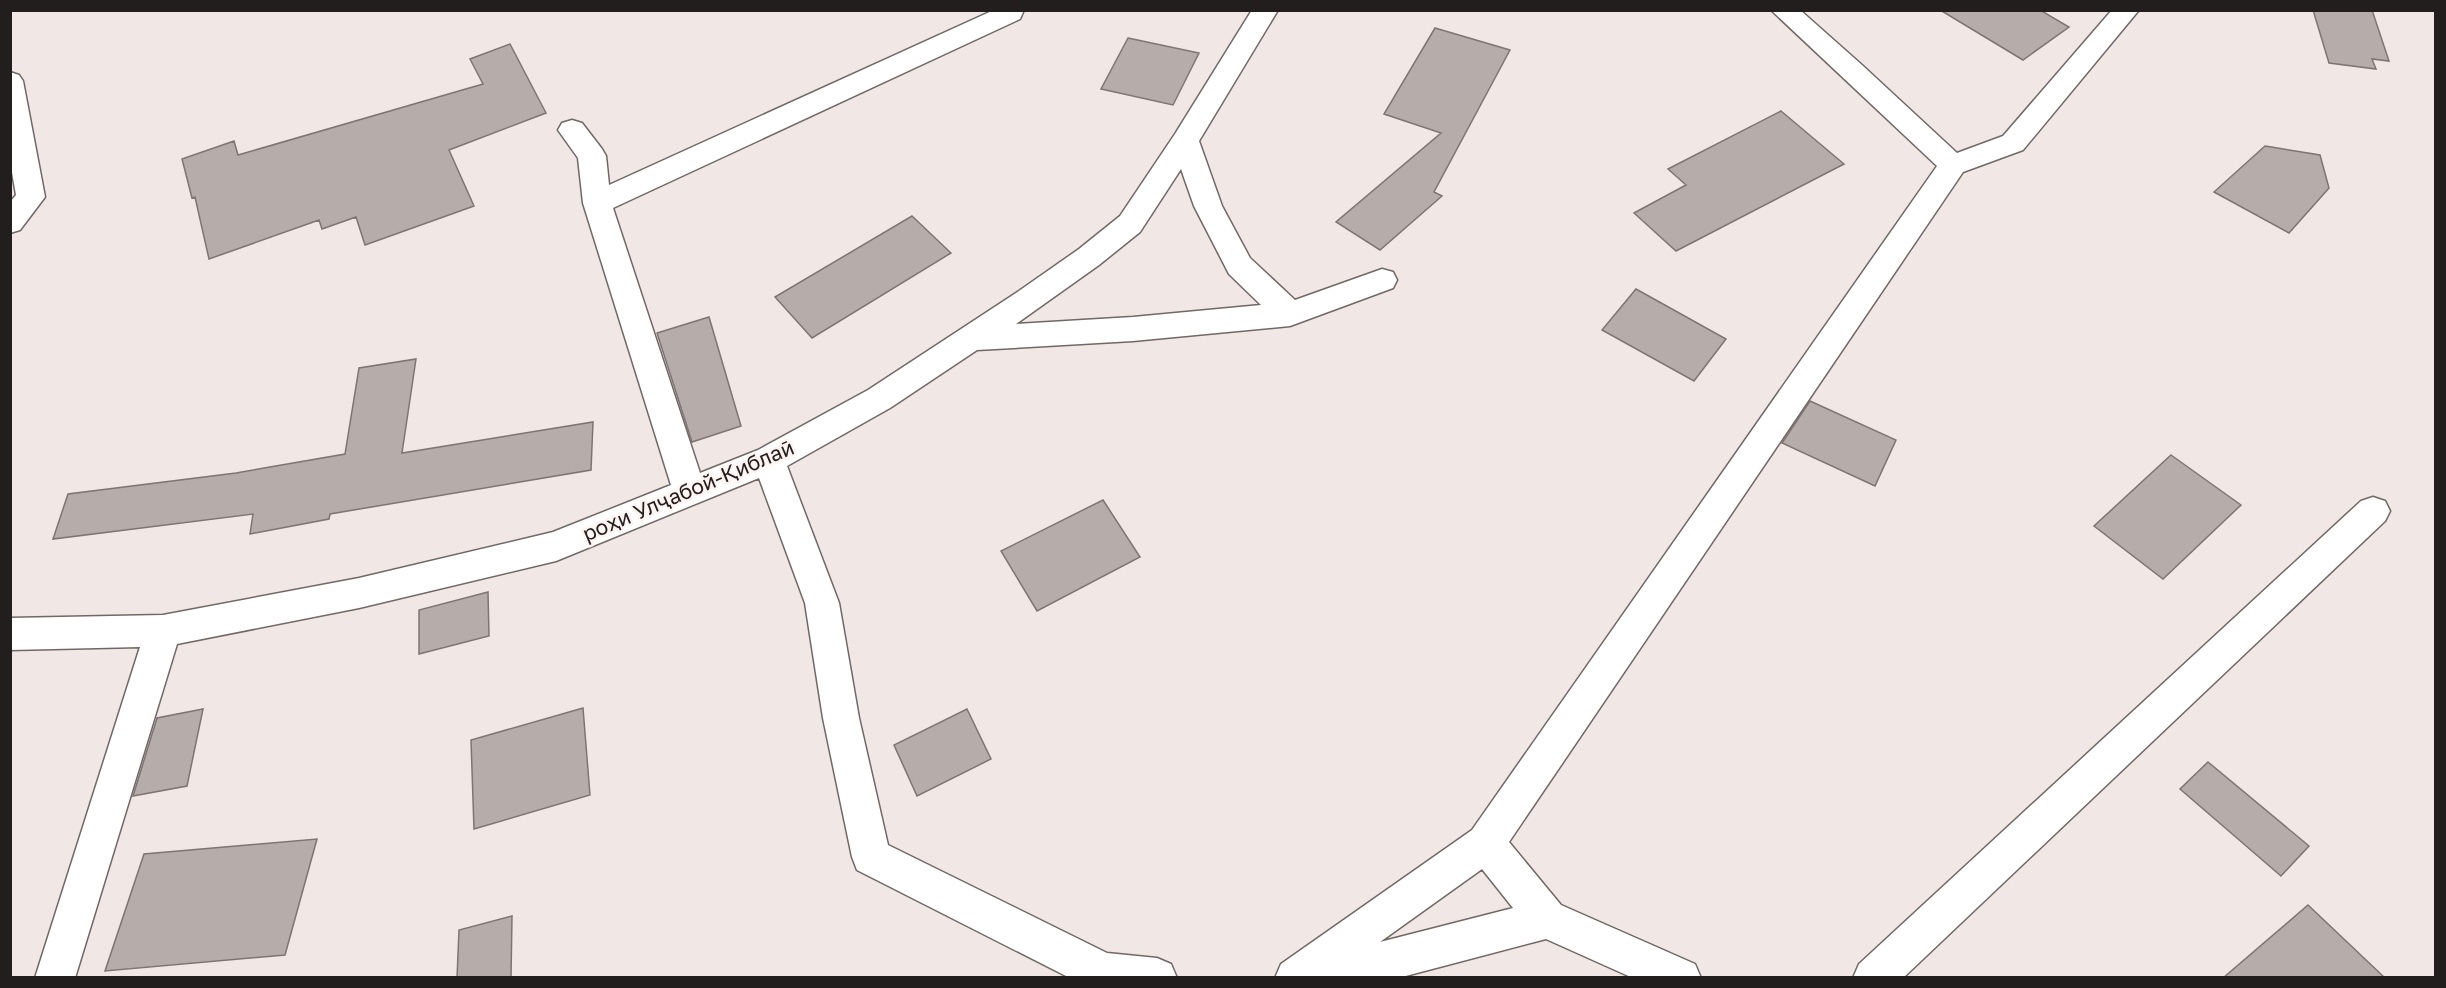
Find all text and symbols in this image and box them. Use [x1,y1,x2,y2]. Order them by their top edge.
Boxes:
street label: роҳи Улҷабой-Қиблаӣ [578,434,798,546]

